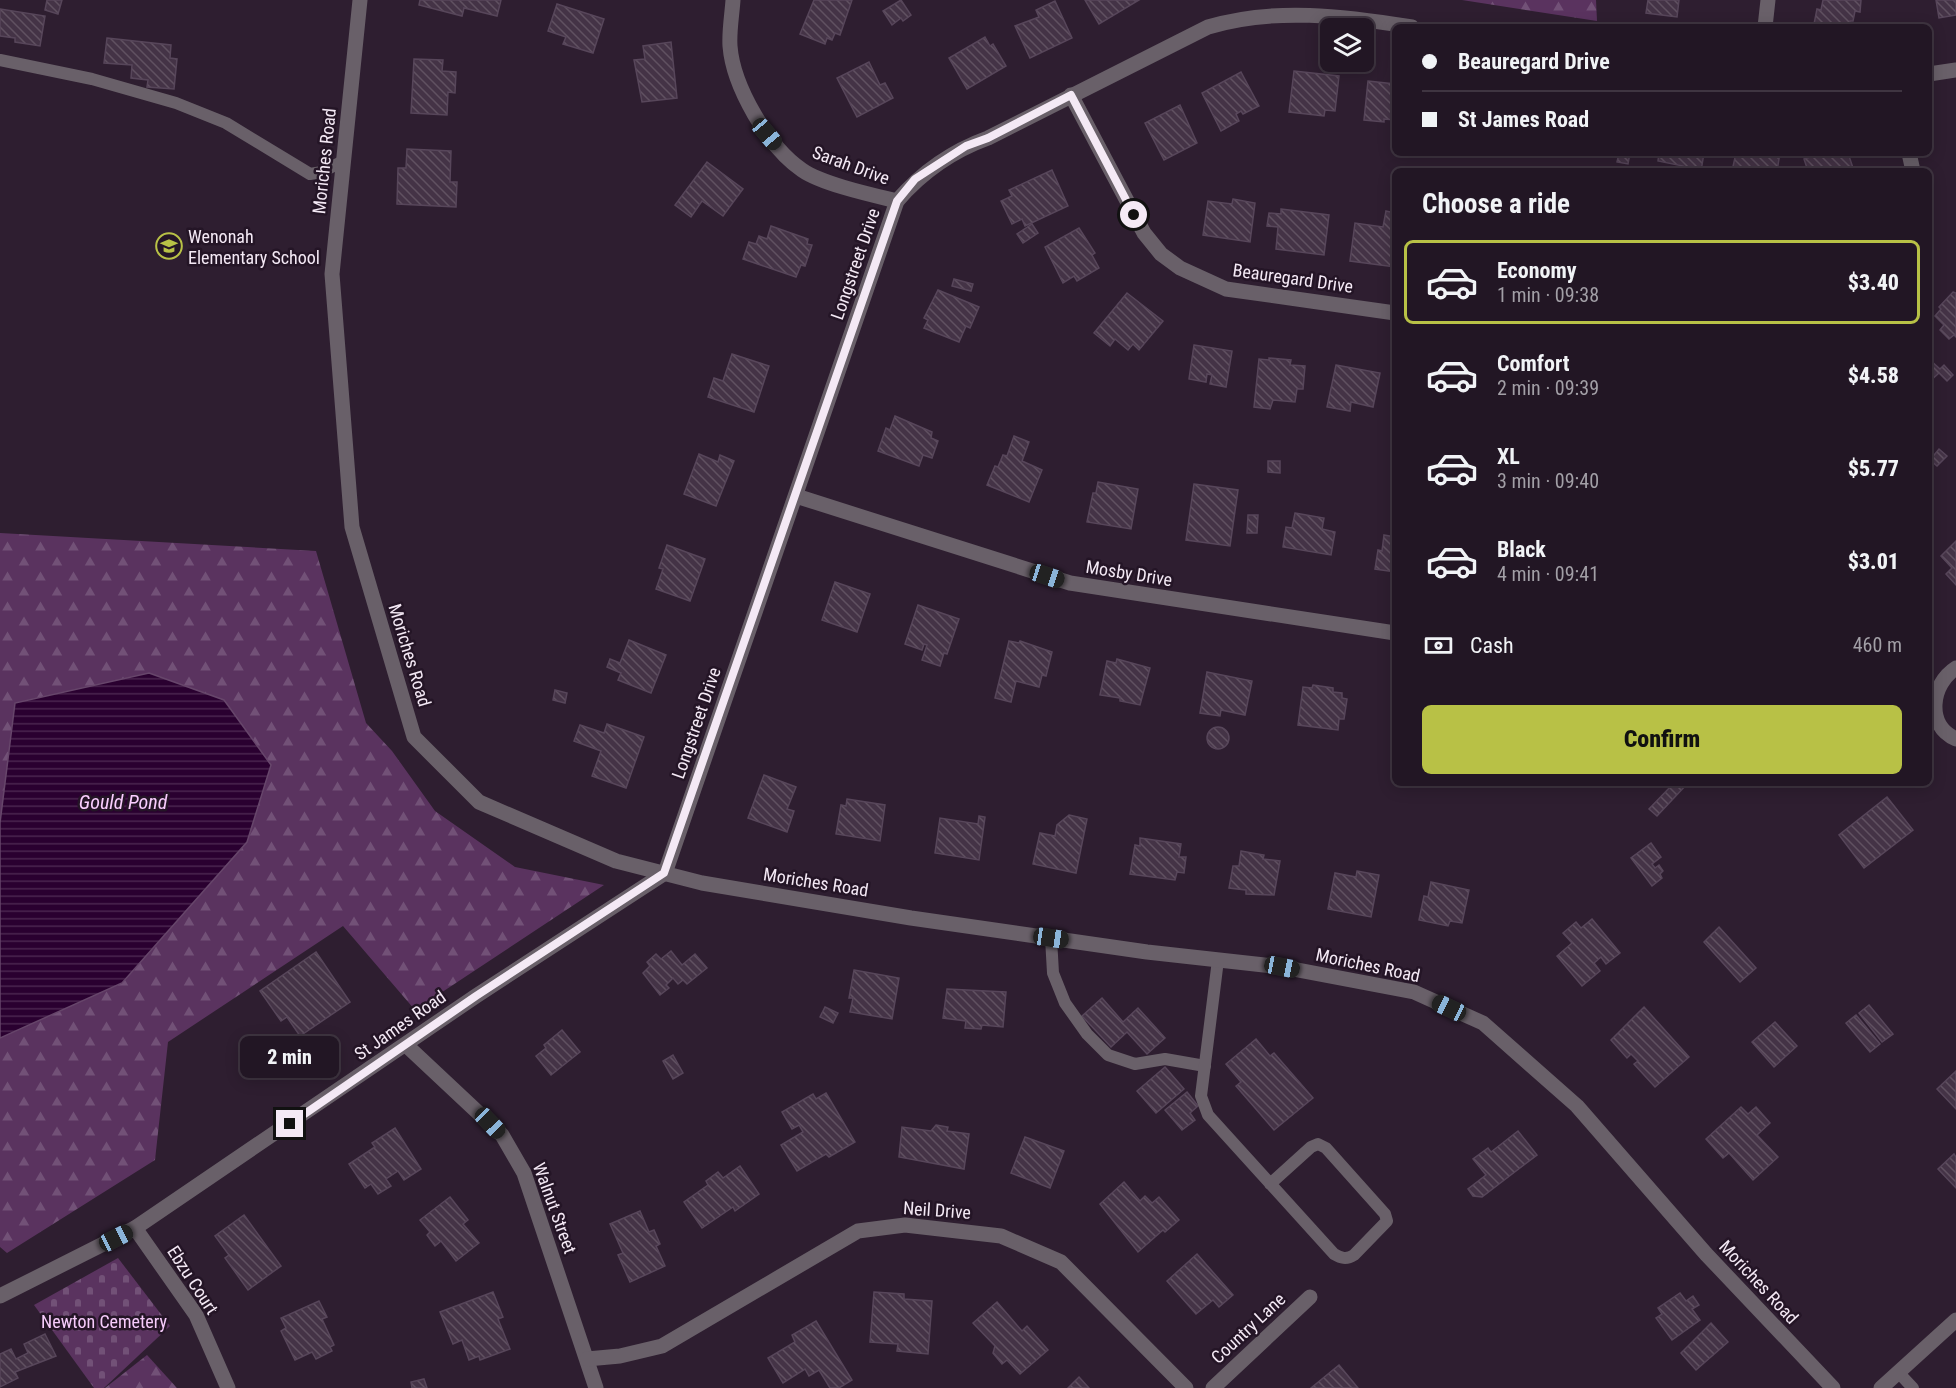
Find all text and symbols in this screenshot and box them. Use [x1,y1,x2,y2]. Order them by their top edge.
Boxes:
map controls [1320,18,1374,72]
button: layers [1320,18,1374,72]
text: Beauregard Drive [1458,49,1610,74]
street label: Moriches Road [308,107,340,215]
text: St James Road [1458,107,1589,132]
car [749,114,785,154]
street label: Sarah Drive [810,141,892,189]
text: Choose a ride [1422,188,1570,220]
route start [1120,201,1147,228]
street label: Longstreet Drive [826,206,884,322]
place label: Wenonah Elementary School [188,226,320,268]
school or university icon: Wenonah Elementary School [154,231,184,261]
icon: car [1425,255,1479,309]
text: Economy [1497,258,1577,283]
street label: Beauregard Drive [1232,259,1354,297]
text: $3.40 [1848,270,1899,295]
text: 1 min · 09:38 [1497,283,1599,307]
icon: car [1425,348,1479,402]
text: Comfort [1497,351,1570,376]
text: $4.58 [1848,363,1899,388]
text: 2 min · 09:39 [1497,376,1599,400]
icon: car [1425,441,1479,495]
text: XL [1497,444,1520,469]
text: $5.77 [1848,456,1899,481]
text: 3 min · 09:40 [1497,469,1599,493]
icon: car [1425,534,1479,588]
text: Black [1497,537,1546,562]
text: $3.01 [1848,549,1899,574]
street label: Mosby Drive [1084,556,1174,590]
car [1027,562,1067,590]
text: 4 min · 09:41 [1497,562,1599,586]
street label: Moriches Road [384,601,436,709]
icon: cash [1422,629,1455,662]
text: Cash [1470,633,1514,658]
text: 460 m [1853,633,1902,657]
street label: Longstreet Drive [667,665,725,781]
button: Confirm [1422,705,1902,774]
water label: Gould Pond [79,790,168,814]
street label: Moriches Road [762,863,870,901]
car [1032,927,1070,949]
street label: Moriches Road [1314,944,1422,986]
car [1263,955,1301,979]
street label: St James Road [350,986,450,1064]
car [1429,992,1469,1024]
callout: 2 min [240,1037,340,1079]
text: 2 min [267,1045,312,1069]
car [471,1104,509,1142]
route end [276,1110,303,1137]
street label: Walnut Street [529,1160,581,1256]
street label: Neil Drive [902,1197,972,1223]
car [96,1222,136,1254]
street label: Moriches Road [1715,1236,1803,1328]
street label: Ebzu Court [163,1242,223,1318]
street label: Country Lane [1207,1288,1289,1368]
park label: Newton Cemetery [41,1311,167,1332]

